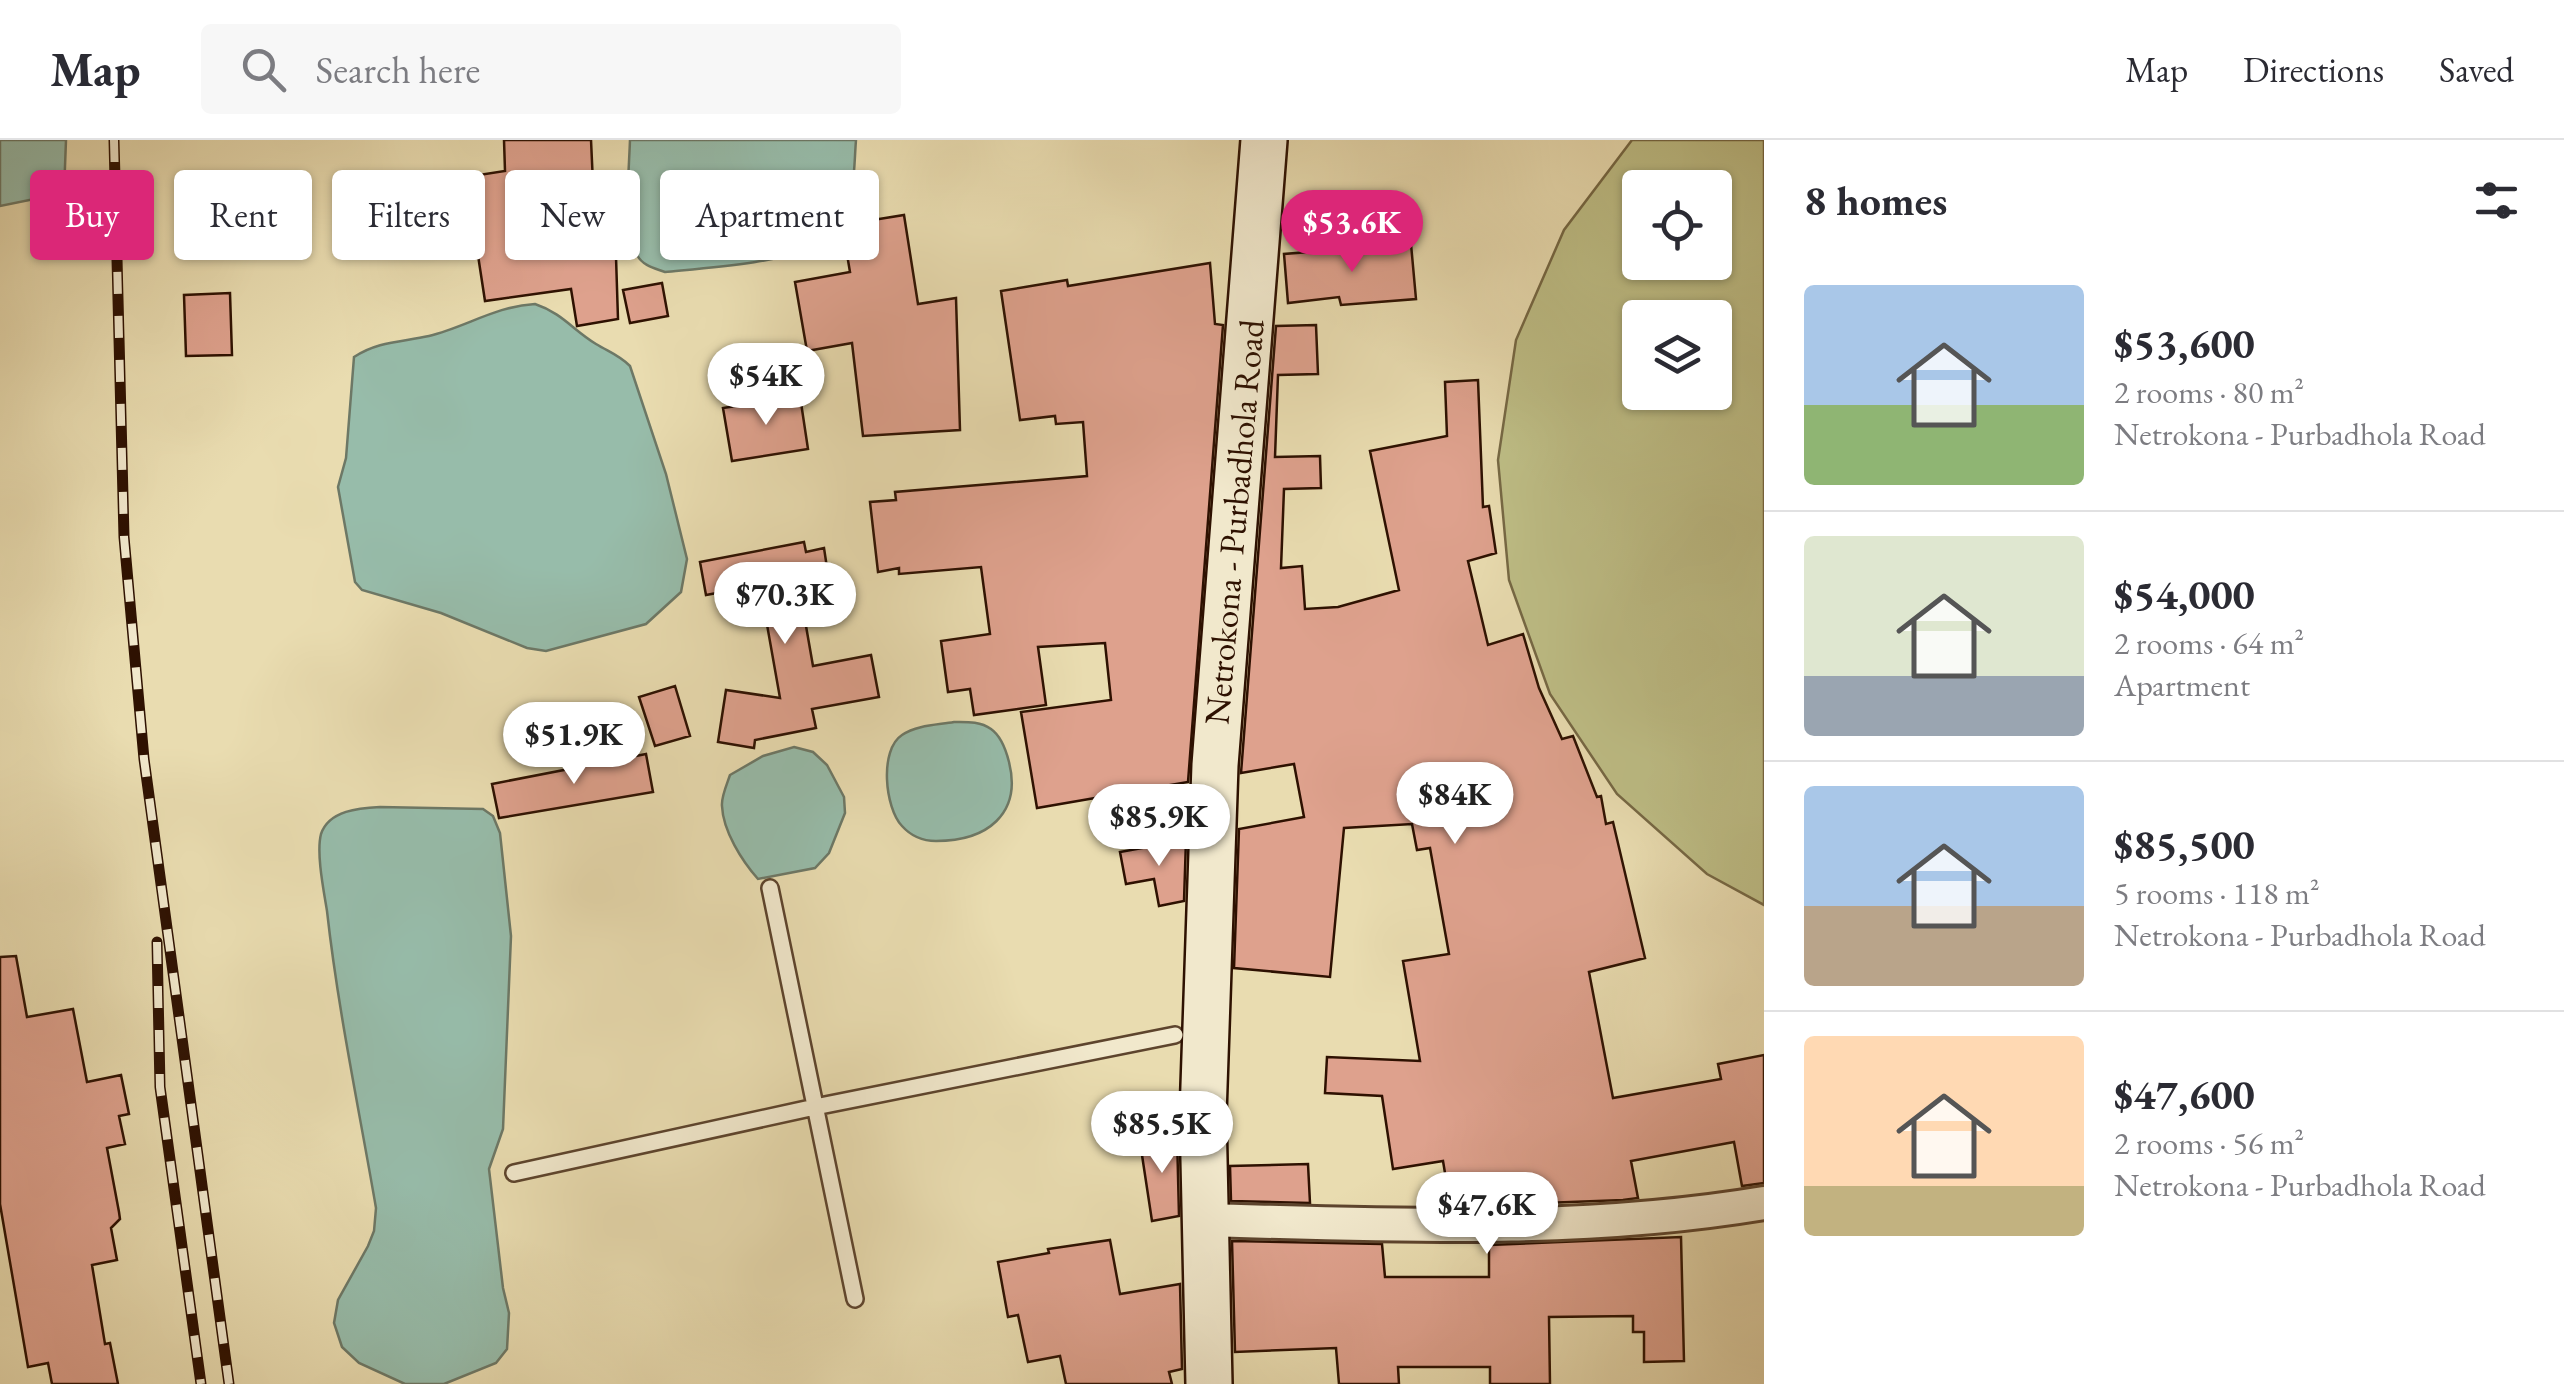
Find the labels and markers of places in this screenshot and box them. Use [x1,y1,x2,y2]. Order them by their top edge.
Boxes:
pin: $53.6K [1271,190,1433,275]
pin: $54K [707,343,825,428]
pin: $70.3K [704,562,866,647]
pin: $51.9K [493,702,655,787]
pin: $84K [1396,762,1514,847]
pin: $85.9K [1078,784,1240,869]
pin: $85.5K [1081,1091,1243,1176]
pin: $47.6K [1406,1172,1568,1257]

